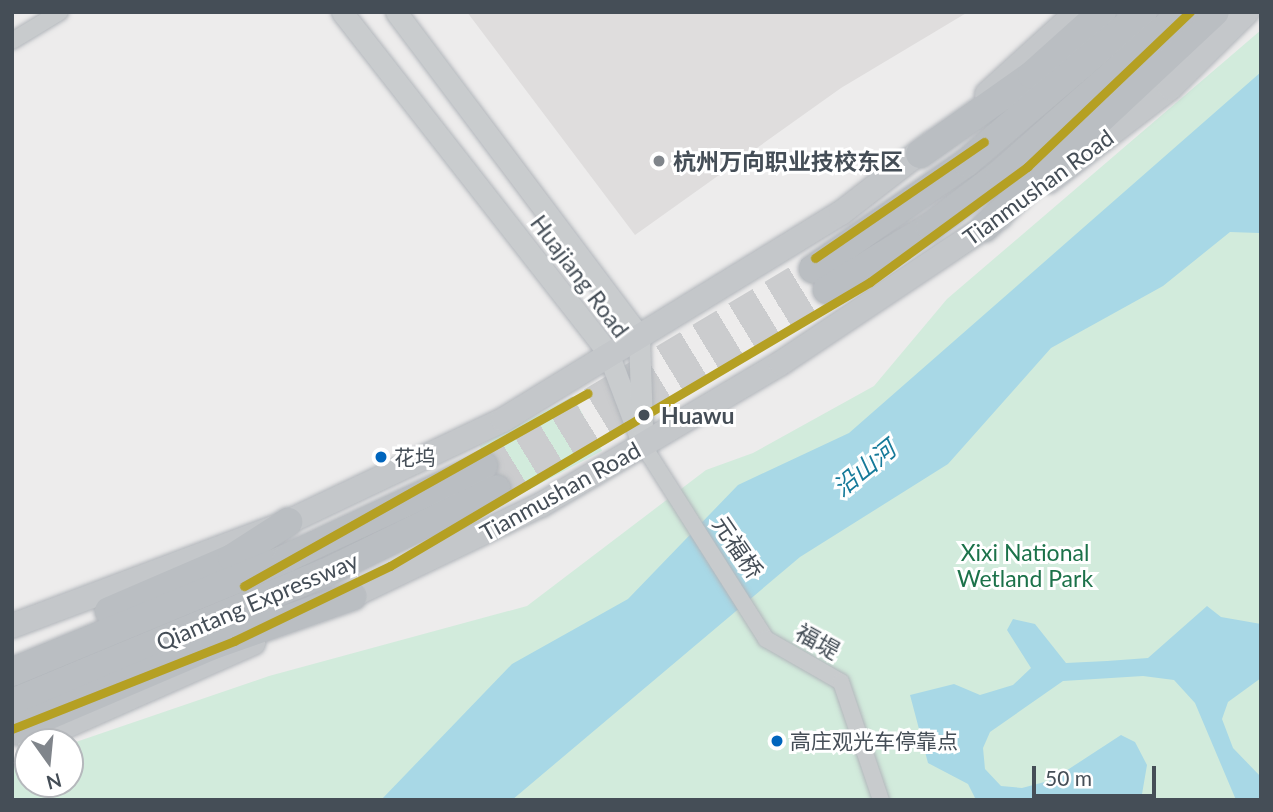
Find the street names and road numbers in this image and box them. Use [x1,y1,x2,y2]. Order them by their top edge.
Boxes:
street label: Tianmushan Road [957,123,1119,251]
street label: Huajiang Road [525,209,635,343]
street label: Tianmushan Road [475,436,645,546]
street label: 元福桥 [707,511,769,583]
street label: Qiantang Expressway [152,546,362,656]
street label: 福堤 [791,618,845,664]

